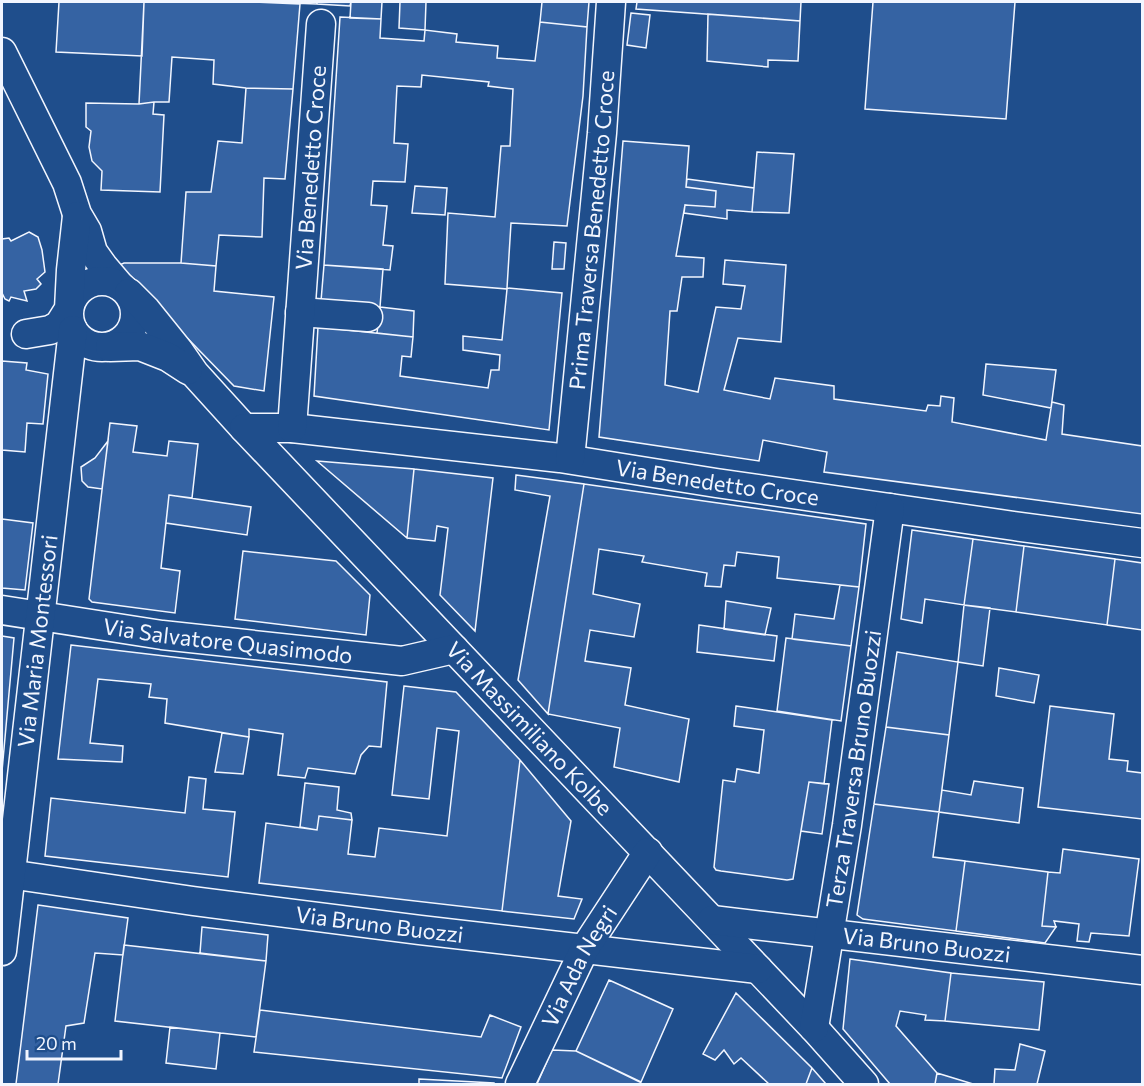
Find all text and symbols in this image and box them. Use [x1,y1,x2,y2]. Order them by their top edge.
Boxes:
street label: Via Benedetto Croce [289,64,331,271]
street label: Prima Traversa Benedetto Croce [563,69,619,391]
street label: Via Benedetto Croce [614,453,821,511]
street label: Via Maria Montessori [11,533,63,749]
street label: Via Salvatore Quasimodo [101,612,354,669]
street label: Terza Traversa Bruno Buozzi [820,628,886,910]
street label: Via Massimiliano Kolbe [441,636,619,821]
street label: Via Bruno Buozzi [294,900,465,948]
street label: Via Ada Negri [535,900,622,1031]
street label: Via Bruno Buozzi [841,921,1012,968]
scale bar [27,1023,122,1061]
text: 20 m [36,1032,77,1054]

